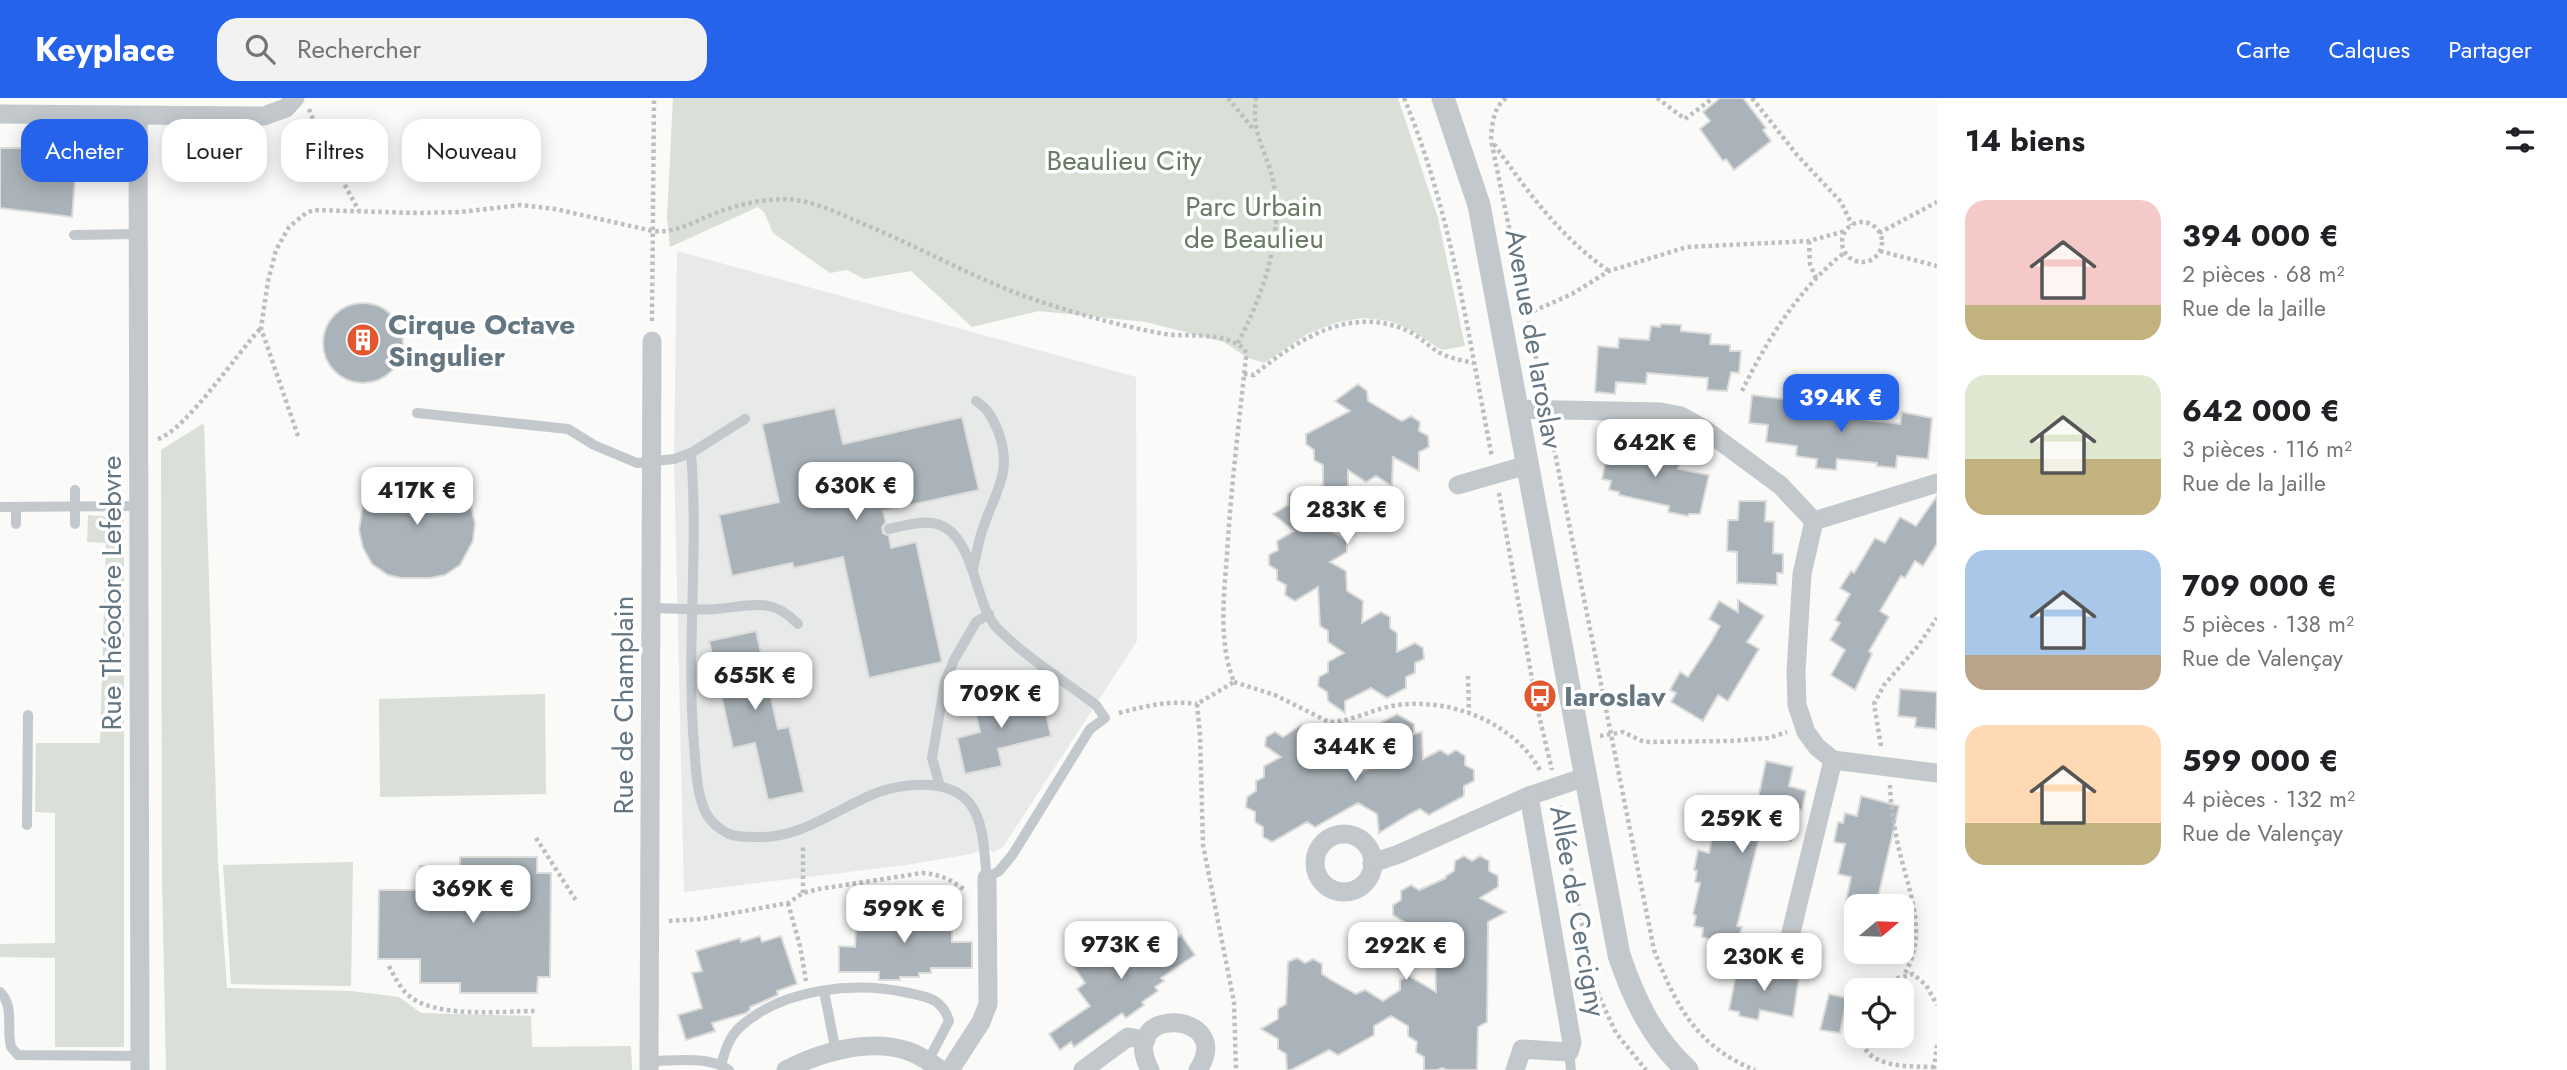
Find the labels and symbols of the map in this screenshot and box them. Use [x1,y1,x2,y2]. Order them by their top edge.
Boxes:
park label: Beaulieu City [1047,140,1202,181]
park label: Parc Urbain de Beaulieu [1184,186,1324,259]
street label: Avenue de Iaroslav [1494,226,1574,453]
place label: Cirque Octave Singulier [388,304,575,377]
building icon: Cirque Octave Singulier [344,321,382,359]
pin: 394K € [1784,374,1898,434]
pin: 642K € [1598,420,1712,479]
street label: Rue Théodore Lefebvre [91,456,132,730]
pin: 630K € [799,462,913,522]
pin: 417K € [360,468,474,527]
pin: 283K € [1290,486,1404,546]
street label: Rue de Champlain [603,595,644,815]
pin: 655K € [698,652,812,712]
pin: 709K € [944,670,1058,730]
place label: Iaroslav [1564,676,1666,717]
bus stop icon: Iaroslav [1521,677,1559,715]
pin: 344K € [1298,724,1412,783]
pin: 259K € [1685,796,1799,855]
street label: Allée de Cercigny [1539,802,1617,1020]
pin: 369K € [416,866,530,925]
pin: 599K € [847,886,961,945]
north arrow [1844,894,1914,964]
pin: 973K € [1064,922,1178,981]
pin: 292K € [1349,922,1463,982]
pin: 230K € [1707,934,1821,993]

